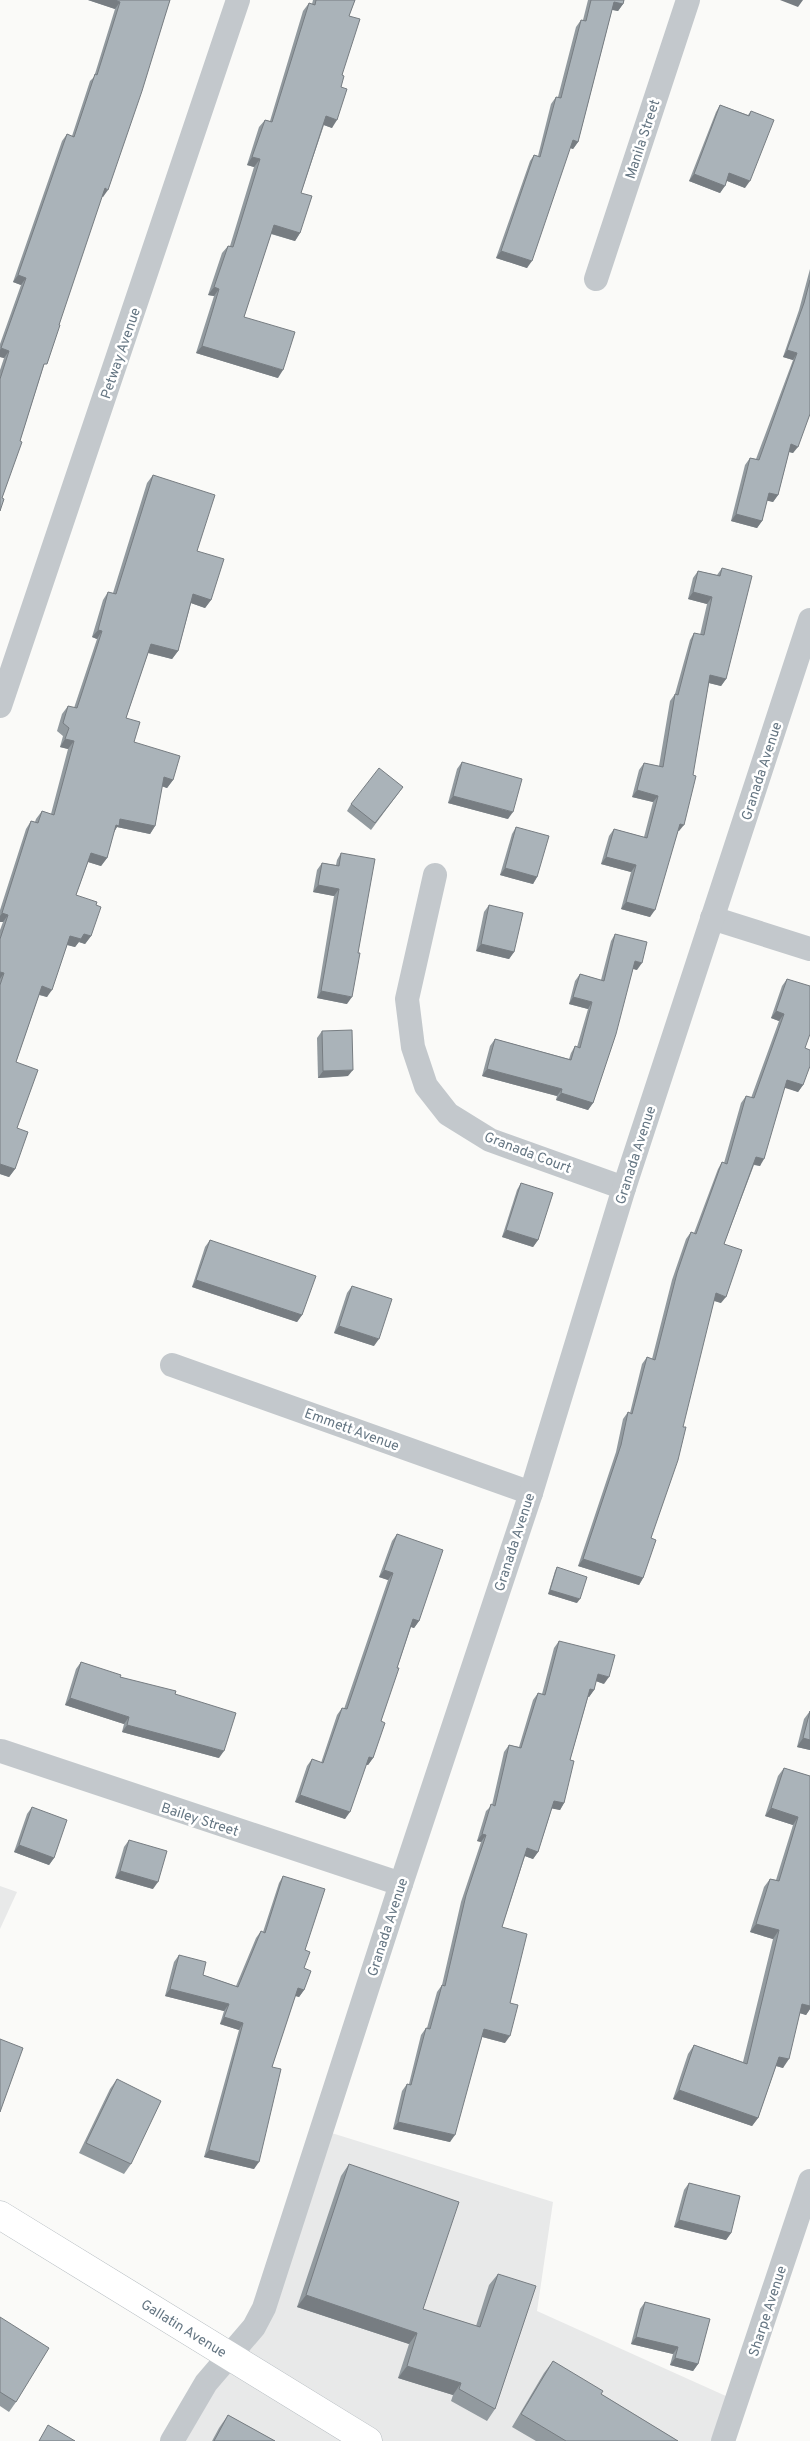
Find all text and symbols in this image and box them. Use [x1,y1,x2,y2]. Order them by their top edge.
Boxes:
street label: Manila Street [623,98,664,181]
street label: Petway Avenue [98,306,145,401]
street label: Granada Avenue [738,720,786,823]
street label: Granada Avenue [612,1104,660,1207]
street label: Granada Court [481,1129,574,1178]
street label: Emmett Avenue [302,1405,401,1455]
street label: Granada Avenue [491,1491,539,1594]
street label: Bailey Street [159,1800,240,1841]
street label: Granada Avenue [364,1876,412,1979]
street label: Sharpe Avenue [746,2264,791,2359]
street label: Gallatin Avenue [137,2297,229,2362]

